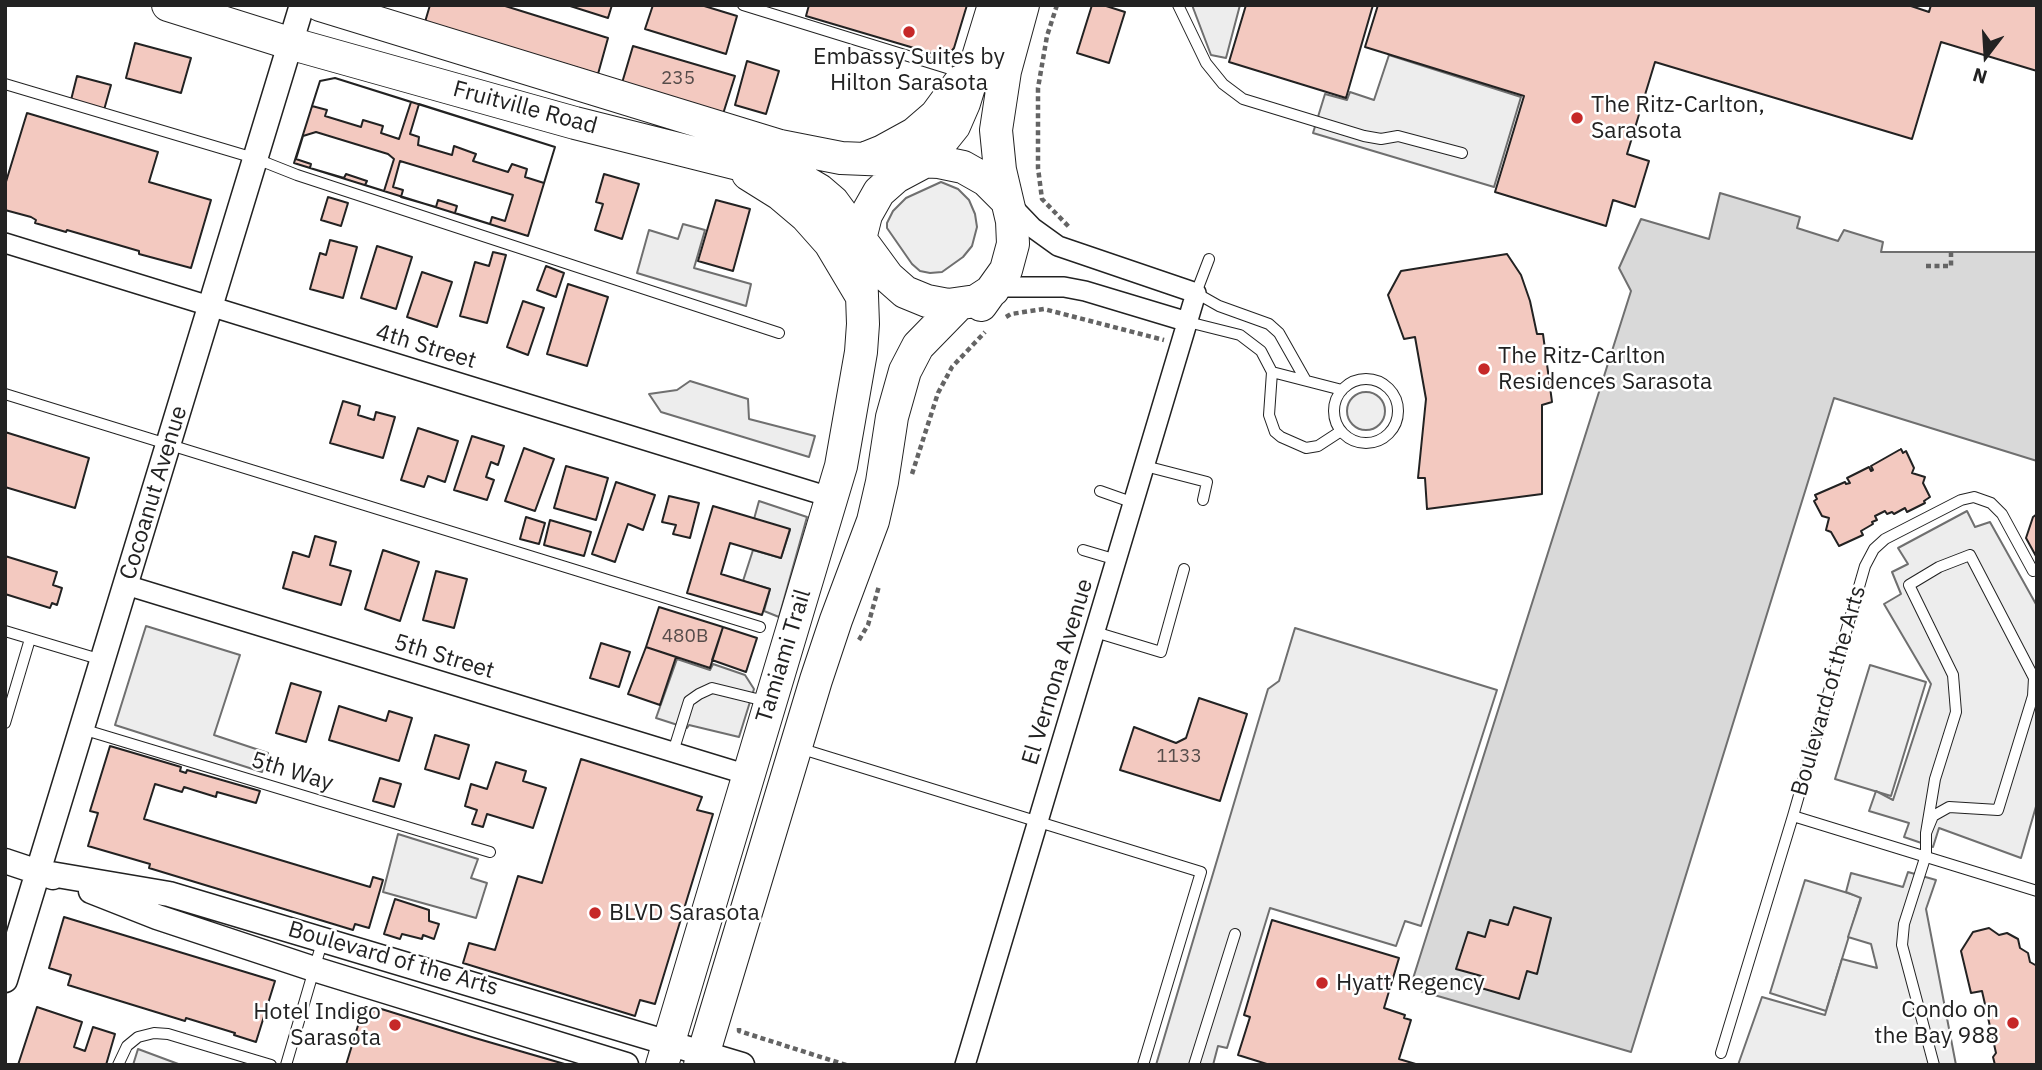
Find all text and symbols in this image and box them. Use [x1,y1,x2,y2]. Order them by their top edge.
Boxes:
north arrow [1951,21,2021,91]
marker: Embassy Suites by Hilton Sarasota [901,24,917,40]
place label: Embassy Suites by Hilton Sarasota [813,43,1005,97]
text: N [1970,63,1990,90]
house number: 235 [661,68,695,90]
street label: Fruitville Road [450,76,600,140]
place label: The Ritz-Carlton, Sarasota [1591,91,1765,145]
marker: The Ritz-Carlton, Sarasota [1569,110,1585,126]
street label: 4th Street [372,319,480,375]
place label: The Ritz-Carlton Residences Sarasota [1498,342,1712,396]
marker: The Ritz-Carlton Residences Sarasota [1476,361,1492,377]
street label: Cocoanut Avenue [114,403,194,583]
street label: El Vernona Avenue [1017,576,1099,768]
street label: Boulevard of the Arts [1786,583,1872,799]
street label: Tamiami Trail [751,586,817,726]
house number: 480B [662,626,708,648]
street label: 5th Street [390,629,498,685]
street label: 5th Way [248,746,336,798]
house number: 1133 [1156,746,1202,768]
place label: BLVD Sarasota [609,899,760,927]
marker: BLVD Sarasota [587,905,603,921]
street label: Boulevard of the Arts [285,916,501,1002]
place label: Hyatt Regency [1336,969,1485,997]
marker: Hyatt Regency [1314,975,1330,991]
place label: Condo on the Bay 988 [1874,996,1999,1050]
place label: Hotel Indigo Sarasota [253,998,381,1052]
marker: Condo on the Bay 988 [2005,1015,2021,1031]
marker: Hotel Indigo Sarasota [387,1017,403,1033]

